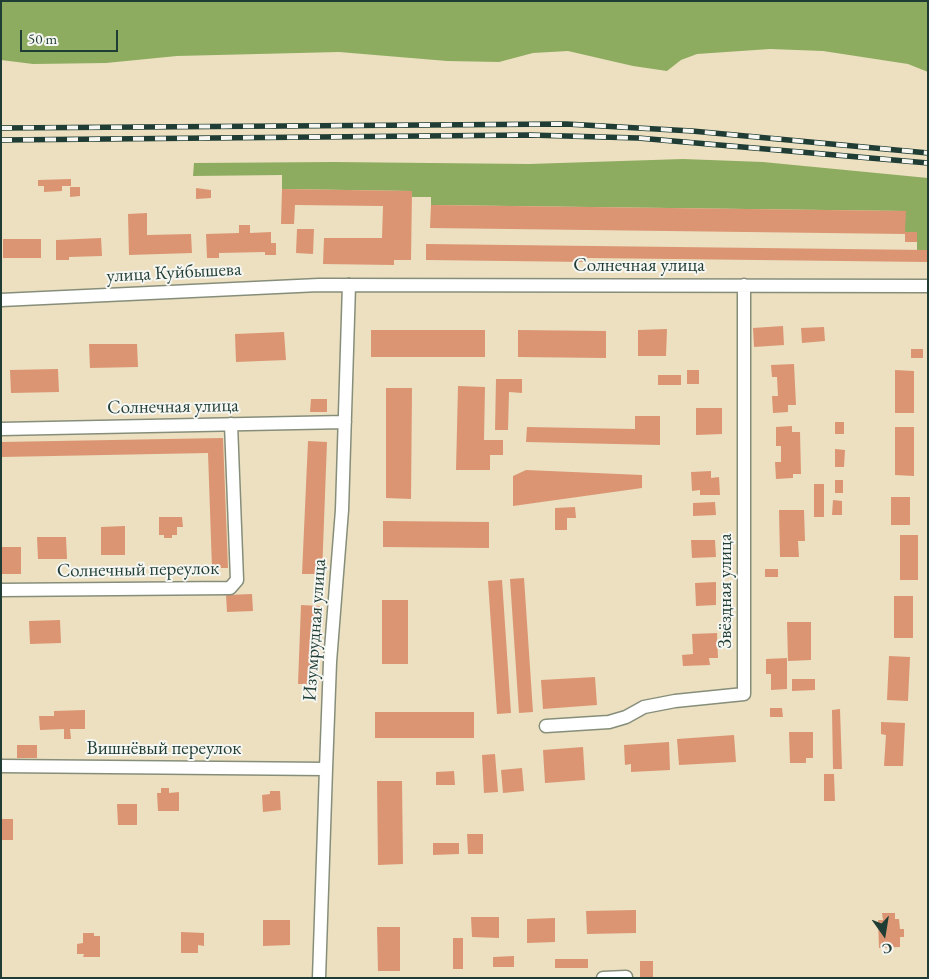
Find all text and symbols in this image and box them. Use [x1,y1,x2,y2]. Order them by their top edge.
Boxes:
scale bar [22,20,120,52]
text: 50 m [28,29,57,48]
street label: Солнечная улица [573,255,705,277]
street label: улица Куйбышева [106,258,242,288]
street label: Солнечная улица [107,394,239,420]
street label: Звёздная улица [715,534,737,648]
street label: Солнечный переулок [57,557,219,583]
street label: Изумрудная улица [299,558,331,702]
street label: Вишнёвый переулок [87,738,241,760]
north arrow [859,909,909,959]
text: С [881,939,894,959]

